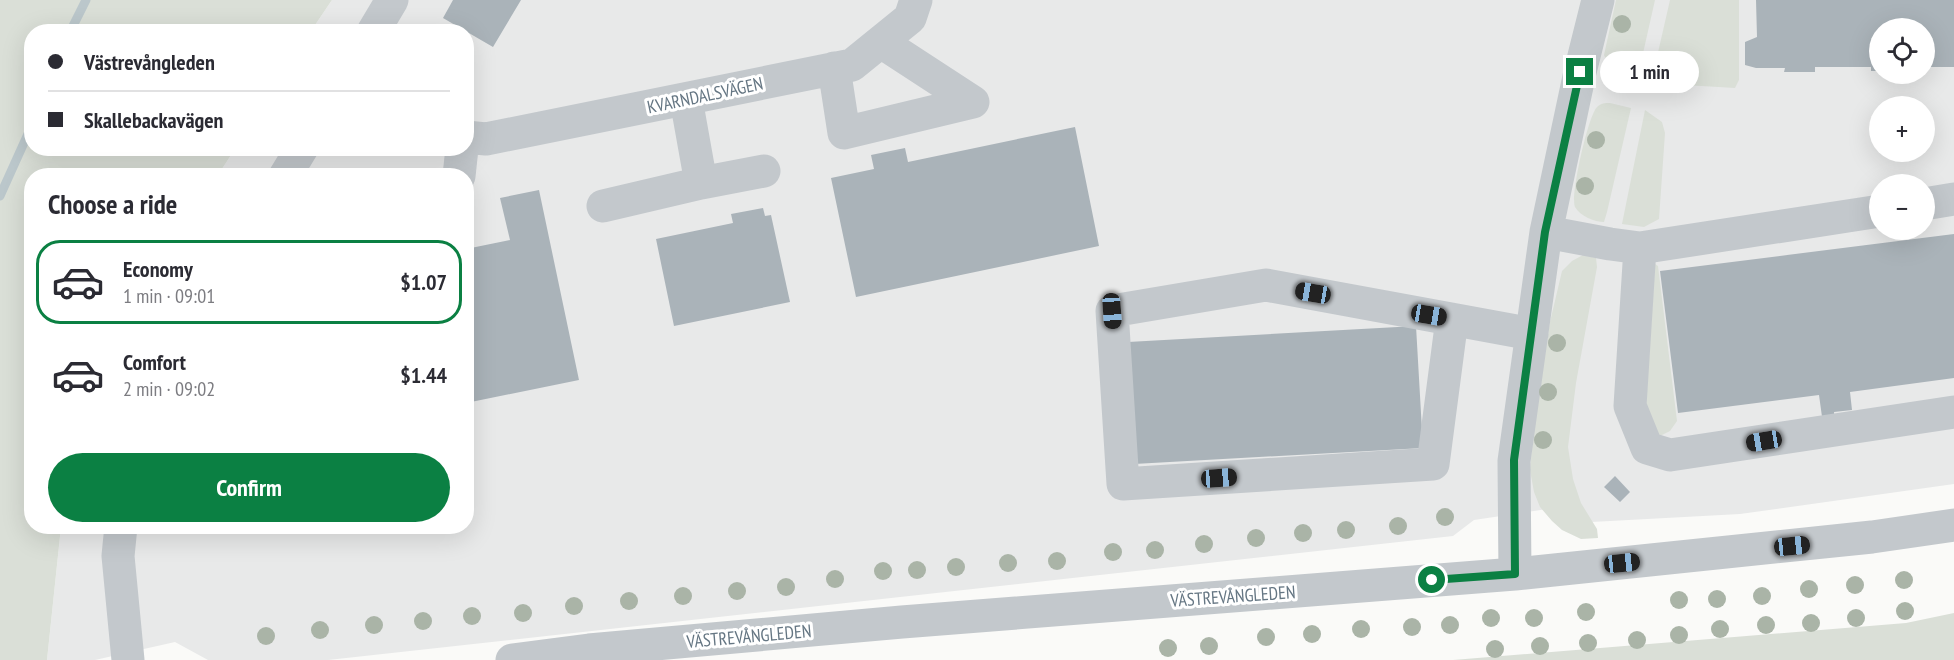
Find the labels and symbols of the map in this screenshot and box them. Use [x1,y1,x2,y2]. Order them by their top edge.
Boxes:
callout: 1 min [1601,51,1700,93]
route end [1566,58,1593,85]
street label: KVARNDALSVÄGEN [645,71,765,119]
car [1294,281,1332,305]
car [1102,292,1122,330]
car [1410,303,1448,327]
car [1745,429,1783,453]
car [1200,468,1238,488]
car [1773,535,1811,557]
car [1603,552,1641,574]
route start [1418,566,1445,593]
street label: VÄSTREVÅNGLEDEN [1169,580,1296,612]
street label: VÄSTREVÅNGLEDEN [685,619,812,653]

